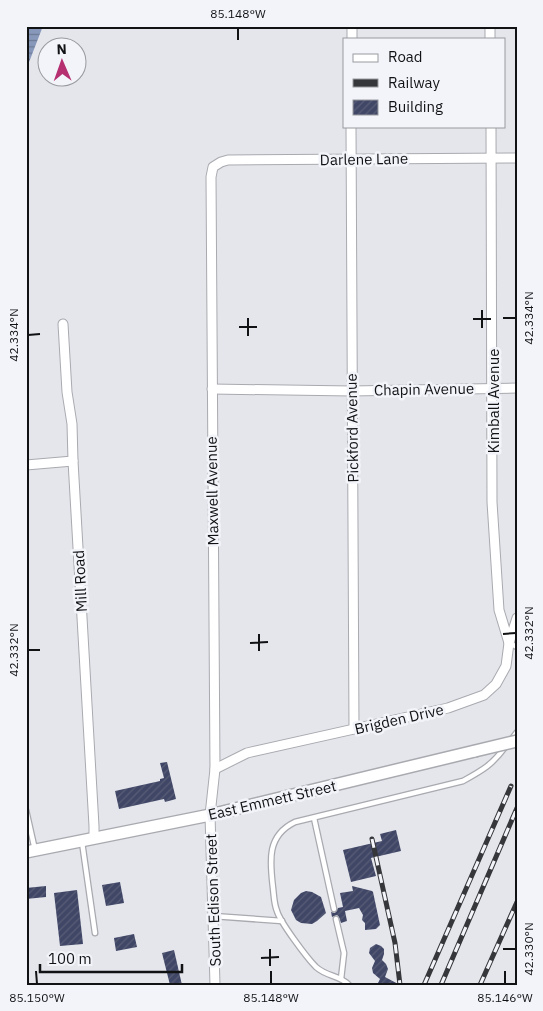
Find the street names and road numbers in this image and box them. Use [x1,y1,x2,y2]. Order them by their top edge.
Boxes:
street label: Darlene Lane [320,149,408,169]
street label: Kimball Avenue [484,349,503,453]
street label: Pickford Avenue [342,373,362,483]
street label: Chapin Avenue [374,379,474,399]
street label: Maxwell Avenue [202,436,222,546]
street label: Mill Road [69,550,91,612]
street label: Brigden Drive [353,700,445,738]
street label: East Emmett Street [206,776,338,824]
street label: South Edison Street [201,833,225,967]

